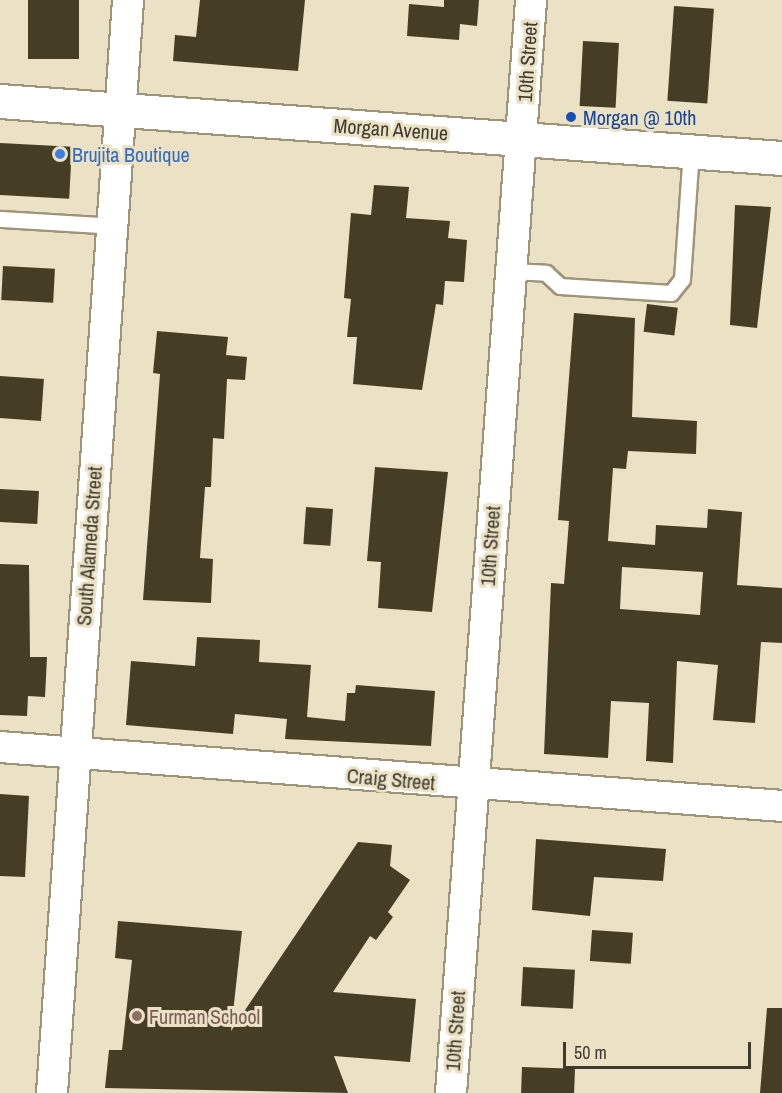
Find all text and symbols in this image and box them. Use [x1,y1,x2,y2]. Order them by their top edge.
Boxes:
street label: 10th Street [512,21,542,103]
place label: Morgan @ 10th [583,105,696,129]
marker: Morgan @ 10th [564,110,578,124]
street label: Morgan Avenue [333,113,449,145]
place label: Brujita Boutique [72,142,190,166]
marker: Brujita Boutique [53,147,67,161]
street label: South Alameda Street [71,465,107,627]
street label: 10th Street [475,505,505,587]
street label: Craig Street [346,763,436,795]
street label: 10th Street [440,990,470,1072]
place label: Furman School [149,1004,260,1028]
marker: Furman School [130,1009,144,1023]
scale bar [566,1030,754,1068]
text: 50 m [574,1040,607,1065]

